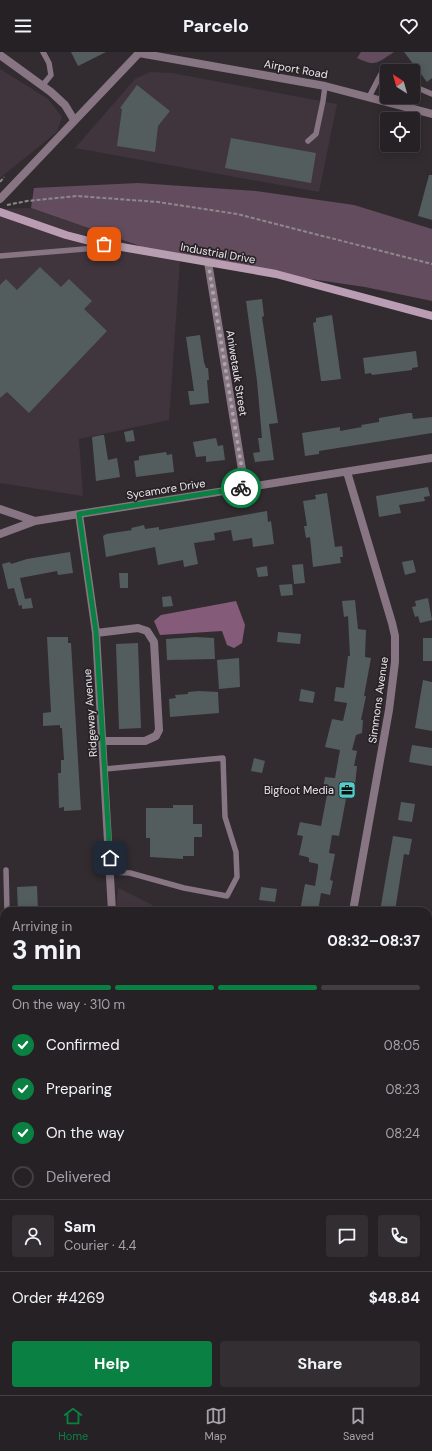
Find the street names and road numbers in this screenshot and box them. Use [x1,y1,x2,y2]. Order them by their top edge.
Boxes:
street label: Airport Road [263,57,329,81]
street label: Industrial Drive [179,240,257,266]
street label: Aniwetauk Street [223,329,251,417]
street label: Sycamore Drive [126,476,206,502]
street label: Simmons Avenue [365,656,391,744]
street label: Ridgeway Avenue [80,668,100,758]

